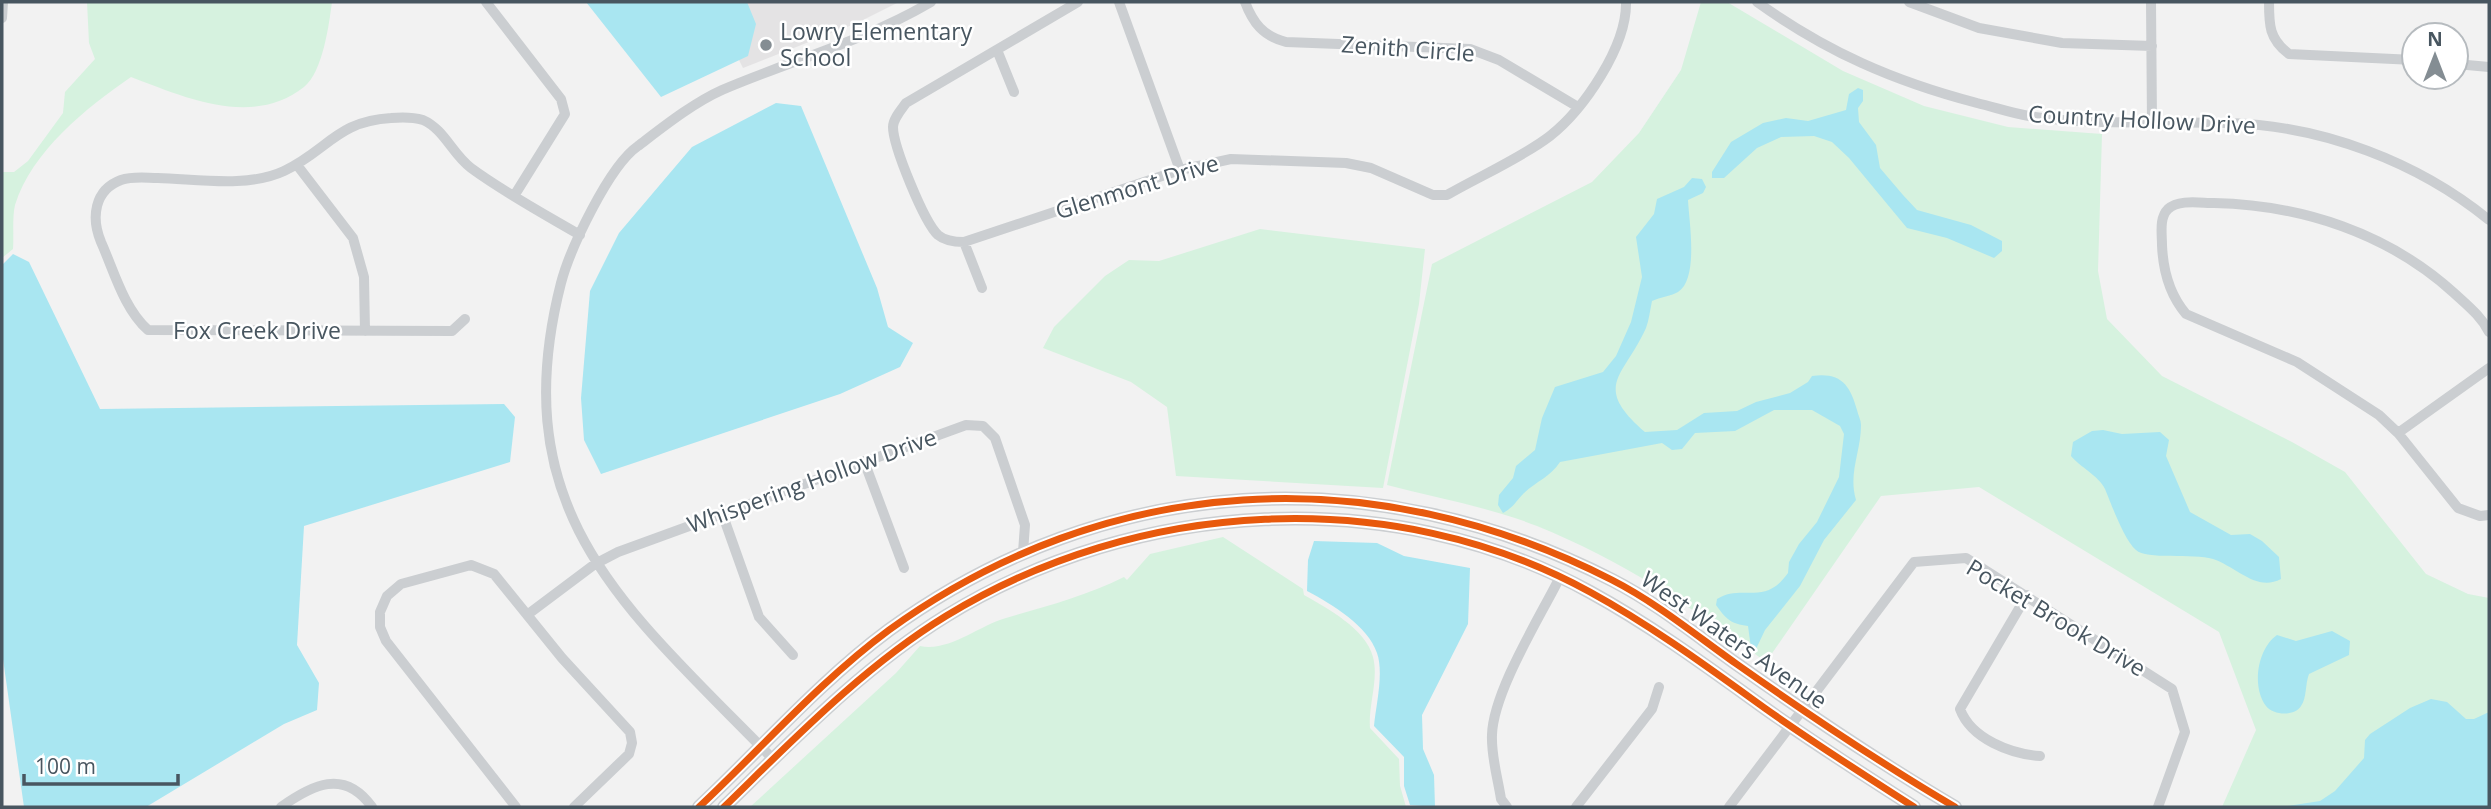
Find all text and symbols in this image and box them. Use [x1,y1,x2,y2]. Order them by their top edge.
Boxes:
place label: Lowry Elementary School [780,15,973,73]
north arrow [2400,21,2470,91]
text: N [2427,26,2443,52]
street label: Zenith Circle [1340,27,1476,69]
marker: Lowry Elementary School [758,37,774,53]
street label: Country Hollow Drive [2027,97,2257,141]
street label: Glenmont Drive [1051,146,1222,226]
street label: Fox Creek Drive [173,314,341,346]
street label: Whispering Hollow Drive [683,420,941,540]
street label: Pocket Brook Drive [1961,551,2152,683]
street label: West Waters Avenue [1635,563,1834,716]
scale bar [24,742,178,786]
text: 100 m [35,752,96,780]

